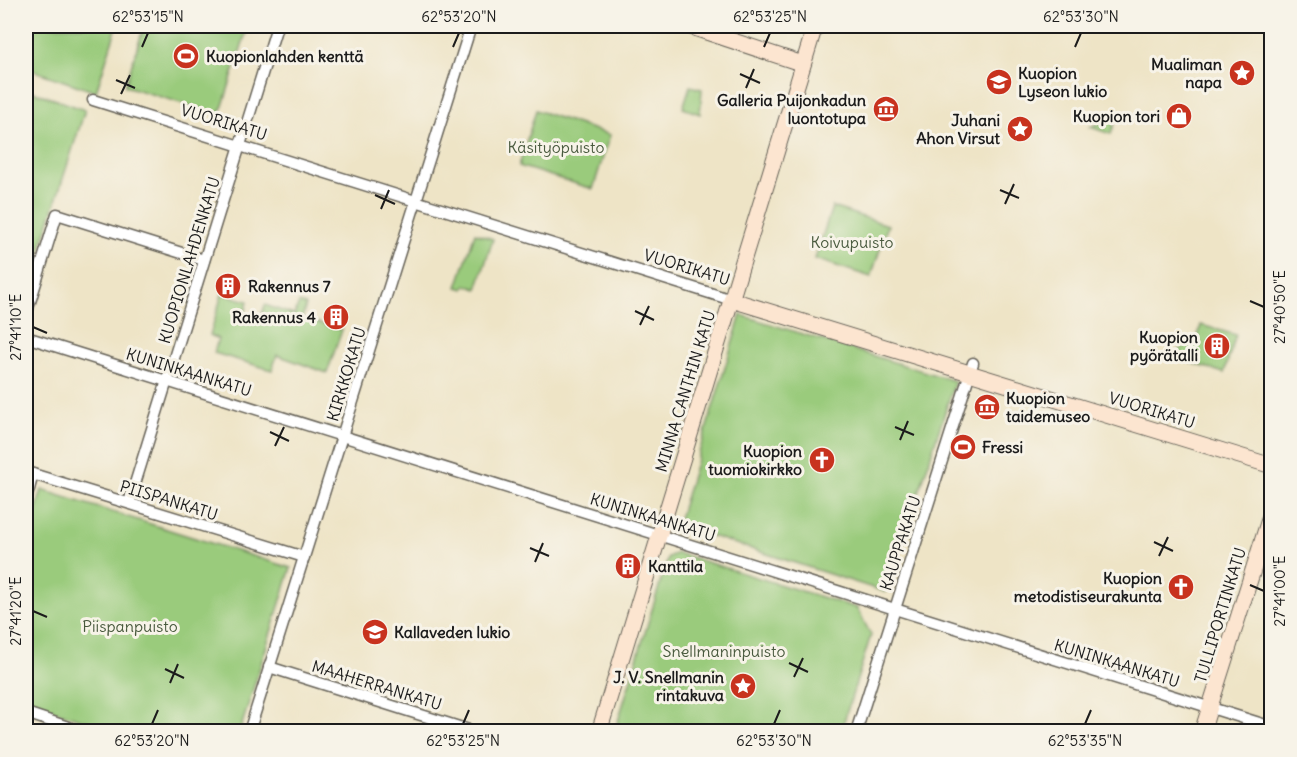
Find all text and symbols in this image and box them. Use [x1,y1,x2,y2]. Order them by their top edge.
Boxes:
text: 62°53'15"N [112,7,184,26]
text: 62°53'20"N [421,7,497,26]
text: 62°53'25"N [733,7,807,26]
text: 62°53'30"N [1043,7,1119,26]
sports icon: Kuopionlahden kenttä [171,41,201,71]
place label: Kuopionlahden kenttä [206,46,364,67]
place label: Mualiman napa [1151,54,1222,93]
place icon: Mualiman napa [1227,58,1257,88]
place label: Kuopion Lyseon lukio [1018,63,1107,102]
school or university icon: Kuopion Lyseon lukio [984,67,1014,97]
place label: Galleria Puijonkadun luontotupa [717,90,866,129]
museum icon: Galleria Puijonkadun luontotupa [871,94,901,124]
street label: VUORIKATU [178,99,270,145]
shop icon: Kuopion tori [1164,101,1194,131]
place label: Kuopion tori [1073,106,1160,127]
place label: Juhani Ahon Virsut [916,110,1001,148]
place icon: Juhani Ahon Virsut [1005,114,1035,144]
park label: Käsityöpuisto [508,137,604,157]
street label: KUOPIONLAHDENKATU [154,174,224,346]
park label: Koivupuisto [810,232,894,252]
street label: VUORIKATU [641,244,733,290]
text: 27°40'50"E [1270,270,1289,344]
building icon: Rakennus 7 [213,271,243,301]
place label: Rakennus 7 [248,276,331,296]
text: 27°41'10"E [6,293,25,361]
building icon: Rakennus 4 [321,302,351,332]
place label: Rakennus 4 [232,307,316,327]
street label: MINNA CANTHIN KATU [651,308,719,474]
street label: KIRKKOKATU [322,324,370,424]
place label: Kuopion pyörätalli [1130,327,1198,366]
building icon: Kuopion pyörätalli [1202,331,1232,361]
street label: KUNINKAANKATU [124,343,254,401]
street label: VUORIKATU [1106,387,1198,433]
place label: Kuopion taidemuseo [1006,388,1090,426]
museum icon: Kuopion taidemuseo [972,392,1002,422]
sports icon: Fressi [948,432,978,462]
place label: Fressi [982,437,1023,457]
place label: Kuopion tuomiokirkko [708,441,802,479]
church icon: Kuopion tuomiokirkko [807,445,837,475]
street label: PIISPANKATU [118,476,220,524]
street label: KUNINKAANKATU [588,488,718,546]
street label: KAUPPAKATU [875,493,925,593]
street label: TULLIPORTINKATU [1190,545,1250,685]
building icon: Kanttila [613,551,643,581]
text: 27°41'00"E [1270,555,1289,627]
place label: Kanttila [648,556,703,576]
place label: Kuopion metodistiseurakunta [1014,568,1162,606]
church icon: Kuopion metodistiseurakunta [1166,572,1196,602]
text: 27°41'20"E [6,576,25,646]
park label: Piispanpuisto [82,616,178,636]
school or university icon: Kallaveden lukio [360,617,390,647]
place label: Kallaveden lukio [394,622,510,642]
street label: KUNINKAANKATU [1052,634,1182,692]
park label: Snellmaninpuisto [663,641,785,661]
street label: MAAHERRANKATU [310,656,444,714]
place label: J. V. Snellmanin rintakuva [613,667,724,705]
place icon: J. V. Snellmanin rintakuva [728,671,758,701]
text: 62°53'20"N [114,731,190,750]
text: 62°53'25"N [426,731,500,750]
text: 62°53'30"N [736,731,812,750]
text: 62°53'35"N [1048,731,1122,750]

